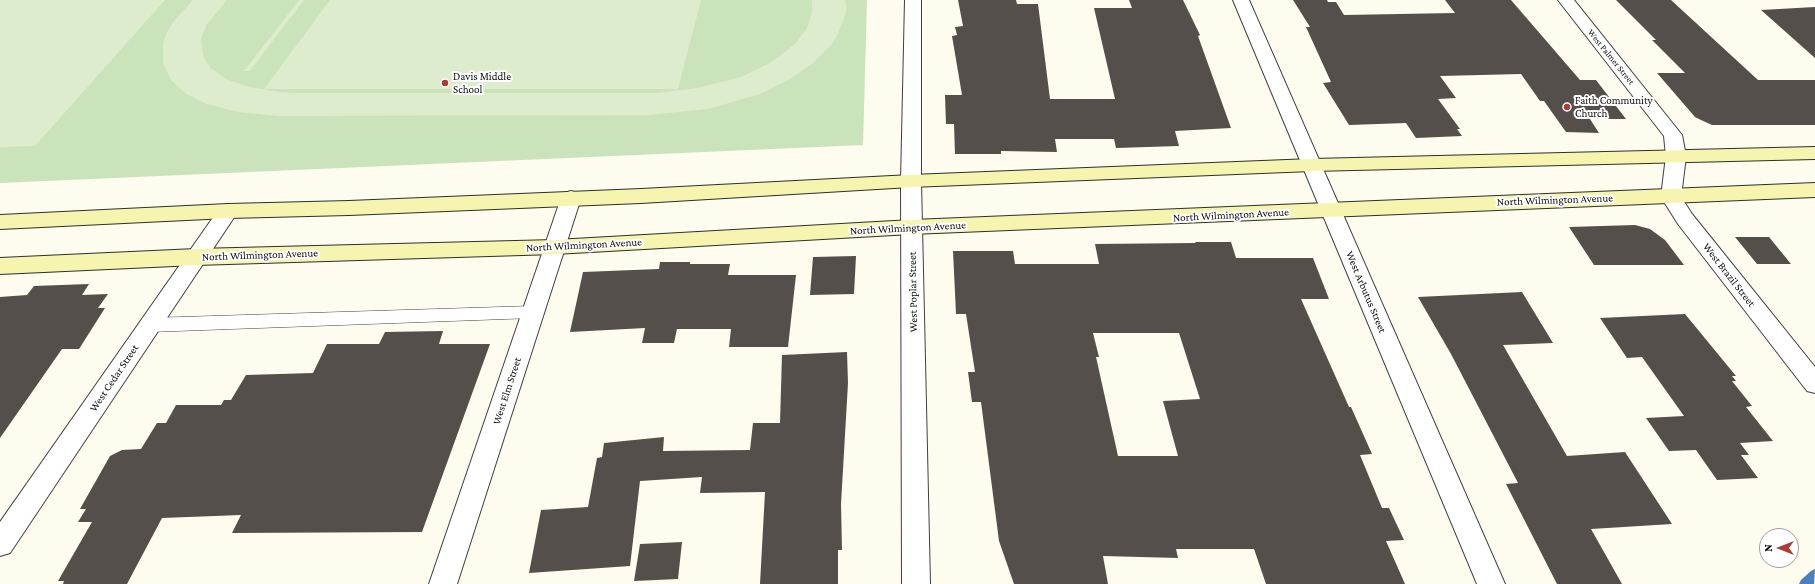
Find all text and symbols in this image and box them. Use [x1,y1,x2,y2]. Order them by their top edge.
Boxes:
street label: West Palmer Street [1585,27,1637,87]
place label: Davis Middle School [453,70,511,96]
marker: Davis Middle School [440,78,450,88]
place label: Faith Community Church [1575,94,1653,120]
marker: Faith Community Church [1562,102,1572,112]
street label: North Wilmington Avenue [1497,191,1613,209]
street label: North Wilmington Avenue [1173,205,1289,225]
street label: North Wilmington Avenue [850,218,966,238]
street label: North Wilmington Avenue [526,235,642,255]
street label: West Brazil Street [1700,240,1758,310]
street label: North Wilmington Avenue [202,246,318,264]
street label: West Arbutus Street [1343,249,1389,335]
street label: West Poplar Street [906,252,920,332]
street label: West Cedar Street [87,342,141,414]
street label: West Elm Street [490,356,524,426]
north arrow [1759,528,1799,568]
text: N [1762,544,1774,552]

